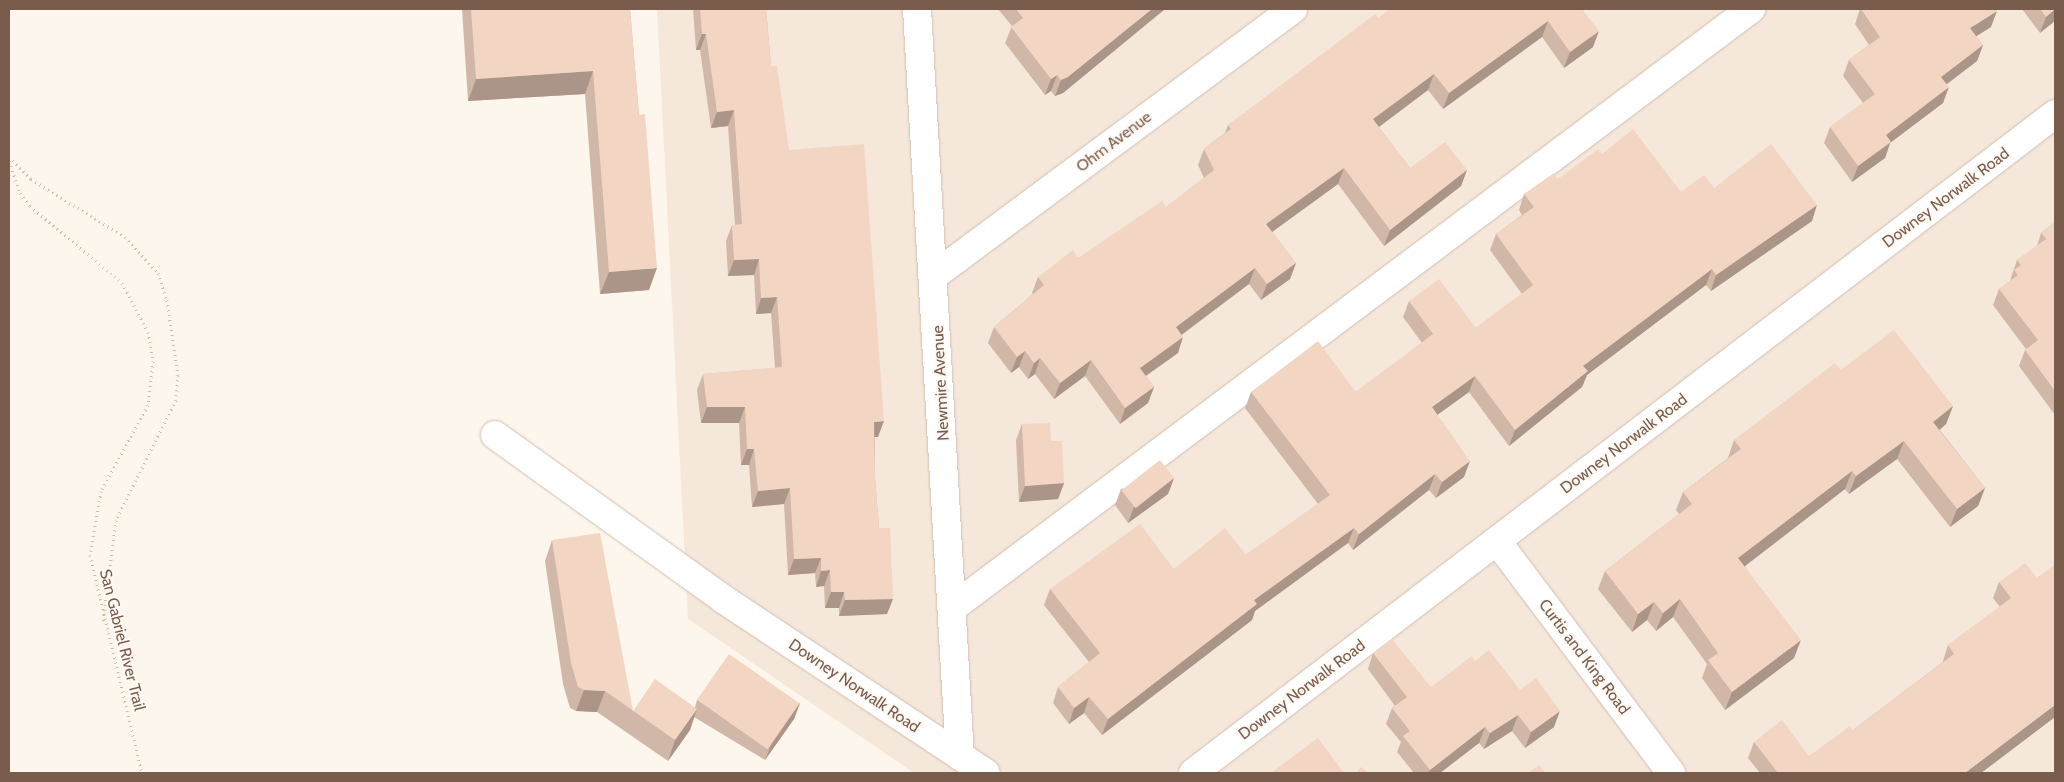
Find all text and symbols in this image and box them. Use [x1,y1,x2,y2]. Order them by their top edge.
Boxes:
street label: Ohm Avenue [1073,107,1155,177]
street label: Downey Norwalk Road [1879,144,2013,252]
street label: Newmire Avenue [928,325,954,441]
street label: Downey Norwalk Road [1557,390,1691,498]
street label: San Gabriel River Trail [95,567,149,713]
street label: Curtis and King Road [1534,596,1634,718]
street label: Downey Norwalk Road [785,635,923,737]
street label: Downey Norwalk Road [1235,636,1369,744]

